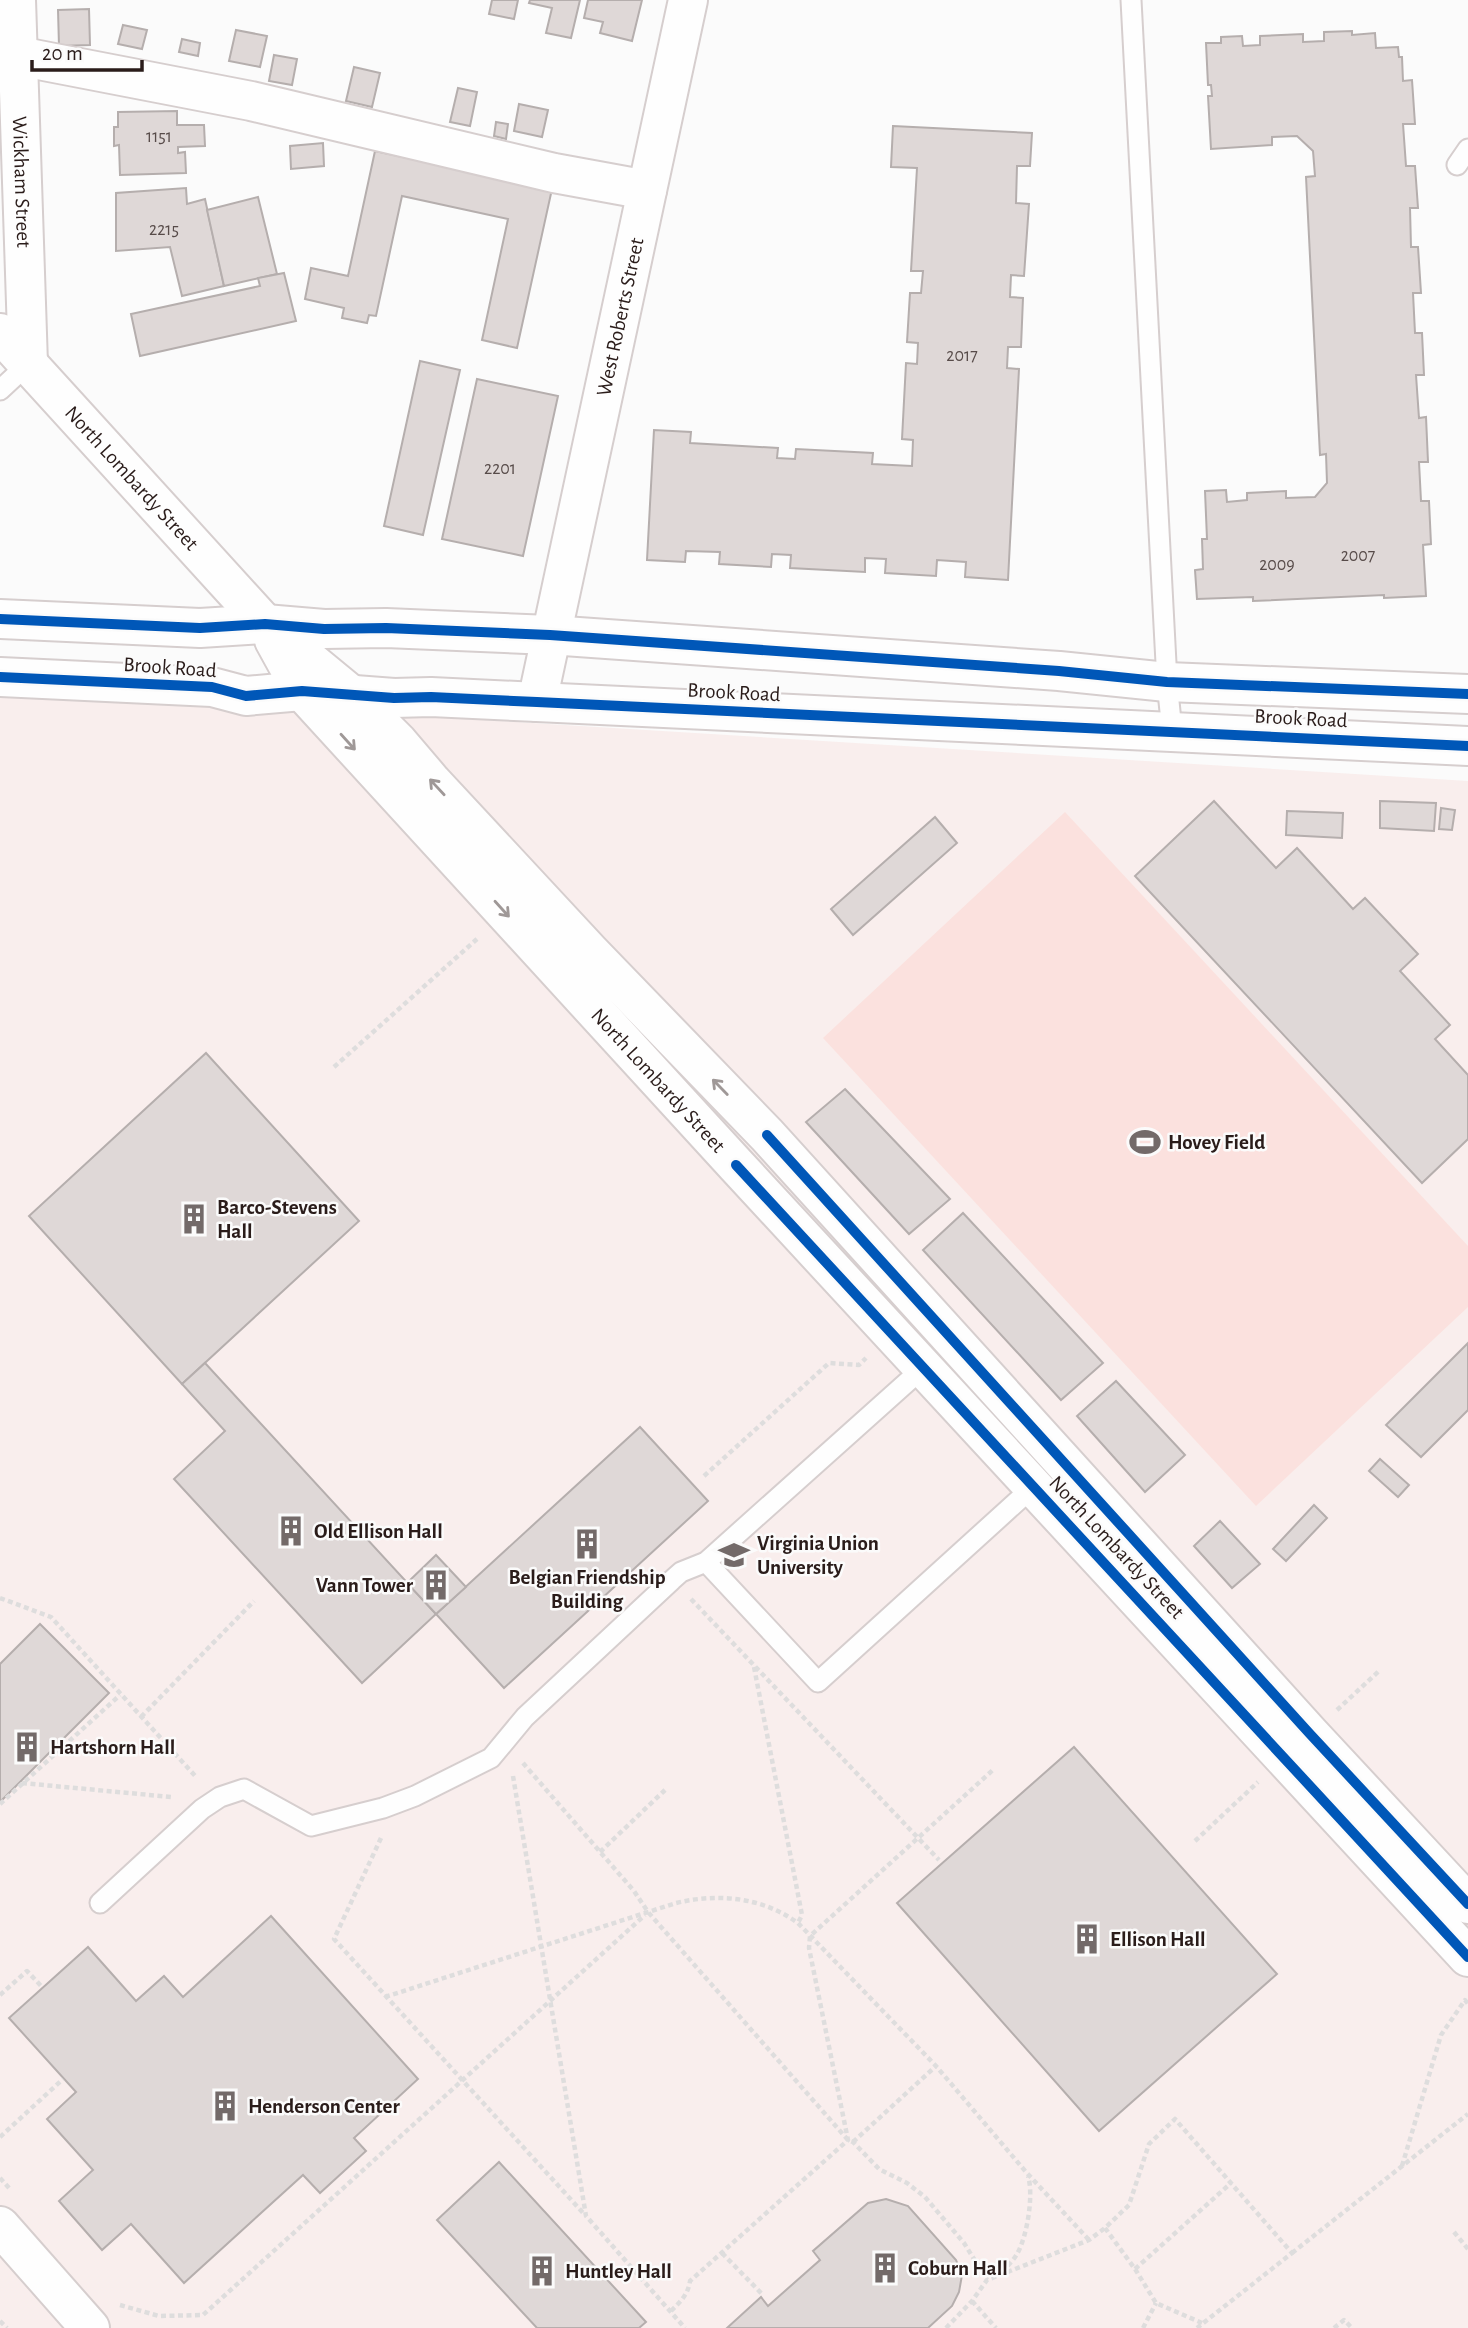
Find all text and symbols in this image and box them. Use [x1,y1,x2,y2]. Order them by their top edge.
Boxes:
scale bar [32,28,142,72]
text: 20 m [42,43,83,64]
street label: Wickham Street [9,116,34,248]
house number: 1151 [146,128,172,146]
house number: 2215 [149,221,179,239]
street label: West Roberts Street [593,236,648,398]
house number: 2017 [946,347,978,365]
street label: North Lombardy Street [61,402,203,555]
house number: 2201 [484,460,516,478]
house number: 2007 [1341,547,1375,565]
house number: 2009 [1259,556,1295,574]
street label: Brook Road [123,654,217,681]
street label: Brook Road [687,680,781,705]
street label: Brook Road [1254,706,1348,731]
one-way arrow [340,733,357,750]
one-way arrow [429,779,446,796]
one-way arrow [494,900,510,918]
street label: North Lombardy Street [587,1005,729,1157]
one-way arrow [711,1078,728,1095]
sports icon: Hovey Field [1128,1125,1162,1159]
place label: Hovey Field [1168,1132,1265,1153]
place label: Barco-Stevens Hall [217,1197,337,1242]
building icon: Barco-Stevens Hall [177,1202,211,1236]
street label: North Lombardy Street [1045,1472,1188,1623]
building icon: Old Ellison Hall [274,1514,308,1548]
place label: Old Ellison Hall [314,1521,443,1542]
building icon: Belgian Friendship Building [570,1527,604,1561]
place label: Virginia Union University [757,1533,879,1578]
school or university icon: Virginia Union University [717,1538,751,1572]
place label: Belgian Friendship Building [508,1567,666,1612]
building icon: Vann Tower [419,1568,453,1602]
place label: Vann Tower [316,1575,414,1596]
building icon: Hartshorn Hall [10,1730,44,1764]
place label: Hartshorn Hall [50,1737,175,1758]
building icon: Ellison Hall [1070,1922,1104,1956]
place label: Ellison Hall [1110,1929,1205,1950]
building icon: Henderson Center [208,2089,242,2123]
place label: Henderson Center [248,2096,400,2117]
building icon: Coburn Hall [868,2251,902,2285]
building icon: Huntley Hall [525,2254,559,2288]
place label: Coburn Hall [908,2258,1008,2279]
place label: Huntley Hall [565,2261,672,2282]

